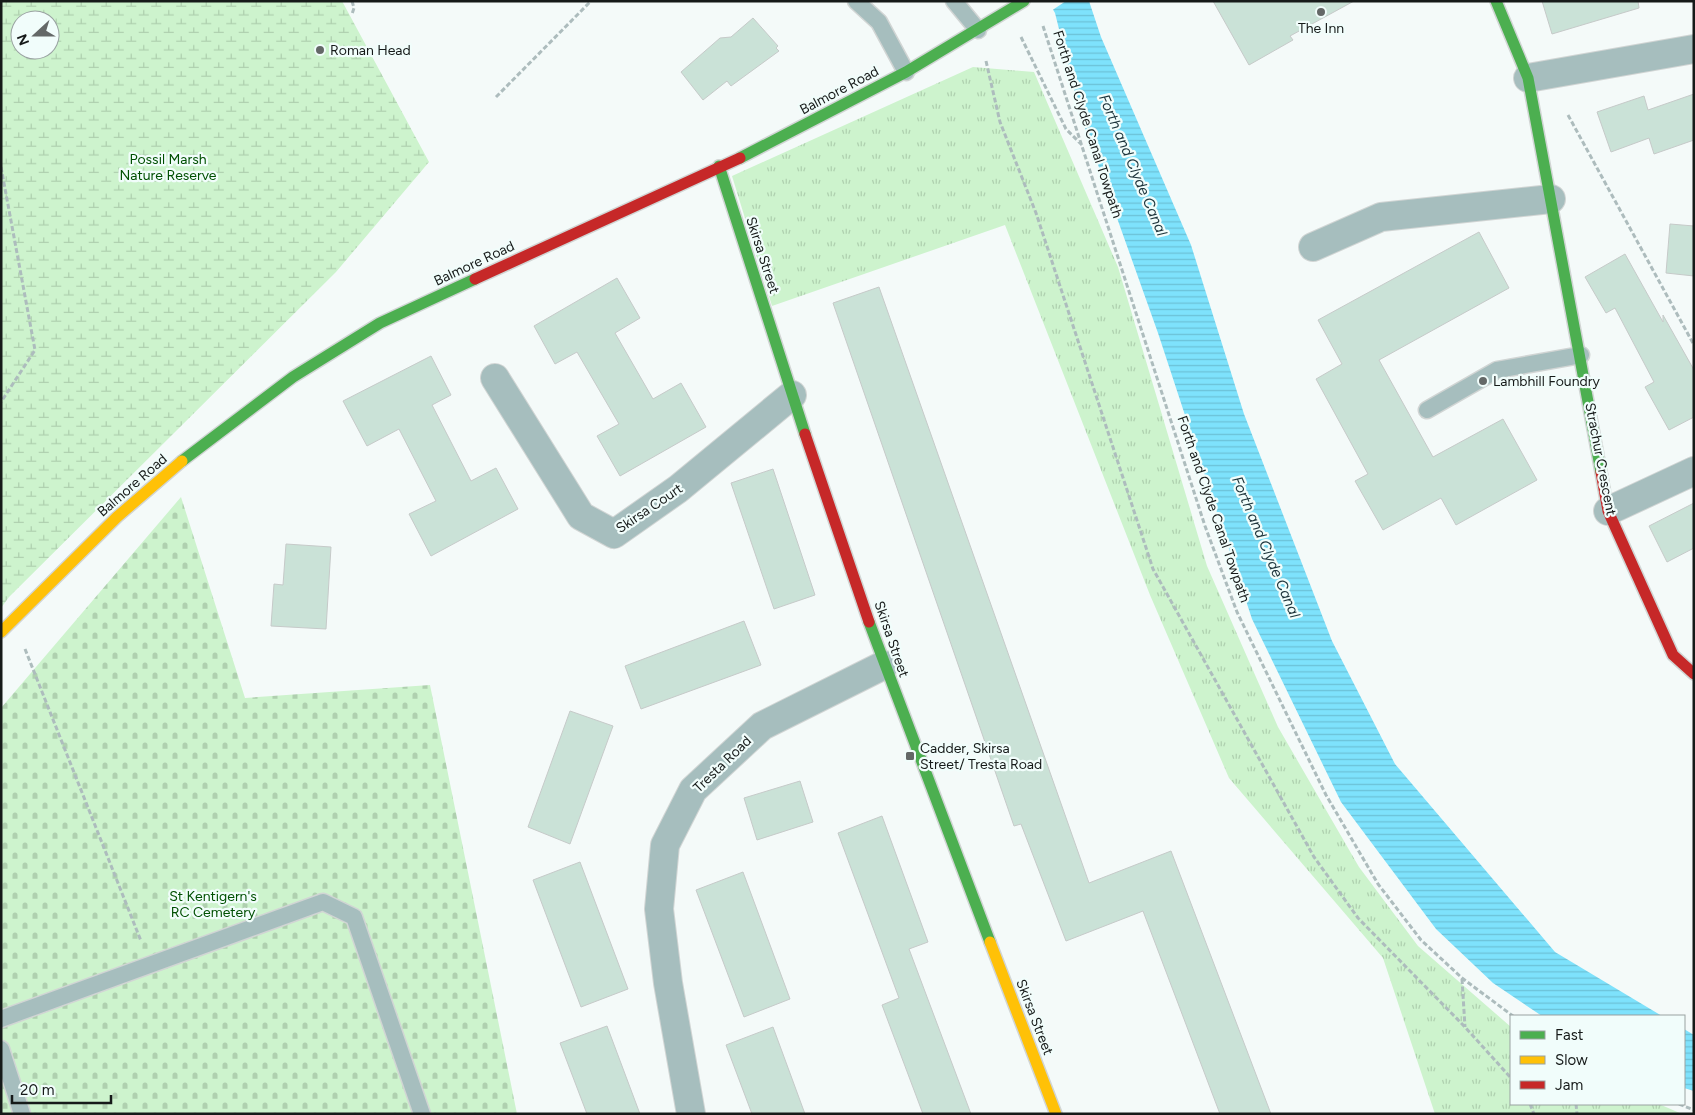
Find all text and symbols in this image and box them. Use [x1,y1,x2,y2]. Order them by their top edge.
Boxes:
marker: The Inn [1315,6,1327,18]
north arrow [10,10,60,60]
place label: The Inn [1298,20,1344,37]
street label: Forth and Clyde Canal Towpath [1049,28,1126,220]
text: N [13,31,33,48]
place label: Roman Head [330,42,411,59]
marker: Roman Head [314,44,326,56]
street label: Balmore Road [797,63,882,118]
water label: Forth and Clyde Canal [1095,91,1171,239]
park label: Possil Marsh Nature Reserve [120,151,217,184]
street label: Skirsa Street [742,215,783,296]
street label: Balmore Road [431,237,517,290]
place label: Lambhill Foundry [1493,373,1600,390]
marker: Lambhill Foundry [1477,375,1489,387]
street label: Strachur Crescent [1581,401,1620,517]
street label: Forth and Clyde Canal Towpath [1174,414,1254,605]
street label: Balmore Road [94,450,171,520]
water label: Forth and Clyde Canal [1228,473,1304,621]
street label: Skirsa Court [613,480,686,537]
street label: Skirsa Street [871,599,913,680]
street label: Tresta Road [690,733,755,796]
place label: Cadder, Skirsa Street/ Tresta Road [920,740,1042,773]
marker: Cadder, Skirsa Street/ Tresta Road [904,750,916,762]
park label: St Kentigern's RC Cemetery [169,888,257,921]
street label: Skirsa Street [1012,977,1057,1057]
legend [1510,1015,1685,1105]
text: Fast [1555,1026,1584,1044]
text: Slow [1555,1051,1588,1069]
scale bar [12,1072,111,1104]
text: Jam [1555,1076,1583,1094]
text: 20 m [20,1081,54,1099]

